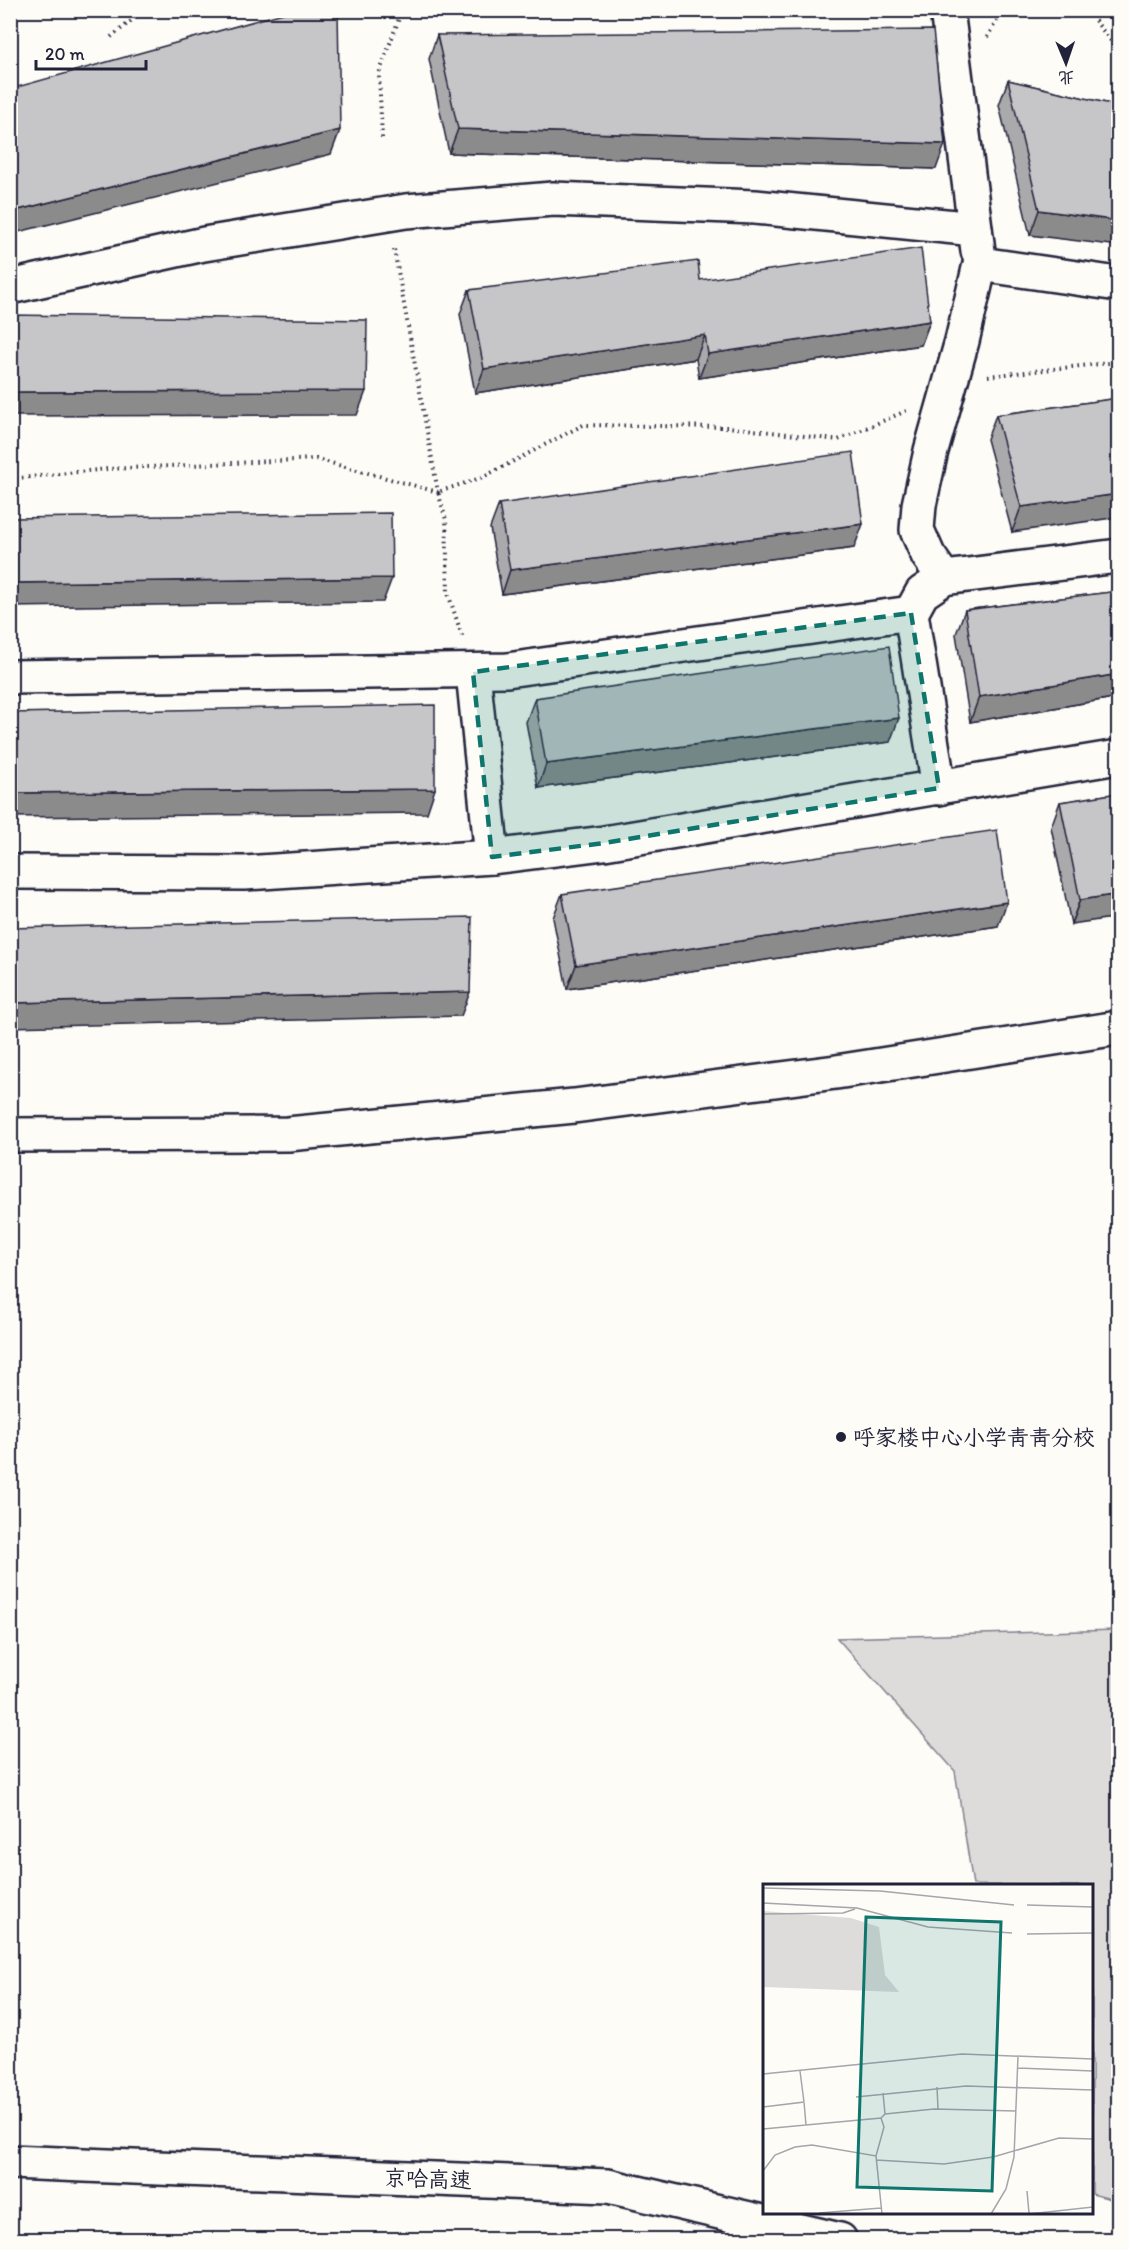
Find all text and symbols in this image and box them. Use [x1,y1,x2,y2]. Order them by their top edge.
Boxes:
scale bar [36,33,146,71]
north arrow [1036,33,1096,93]
text: 20 m [45,43,85,65]
text: 北 [1058,68,1075,87]
place label: 呼家楼中心小学青青分校 [853,1424,1095,1451]
marker: 呼家楼中心小学青青分校 [834,1430,848,1444]
inset map [763,1884,1093,2214]
street label: 京哈高速 [384,2164,472,2194]

